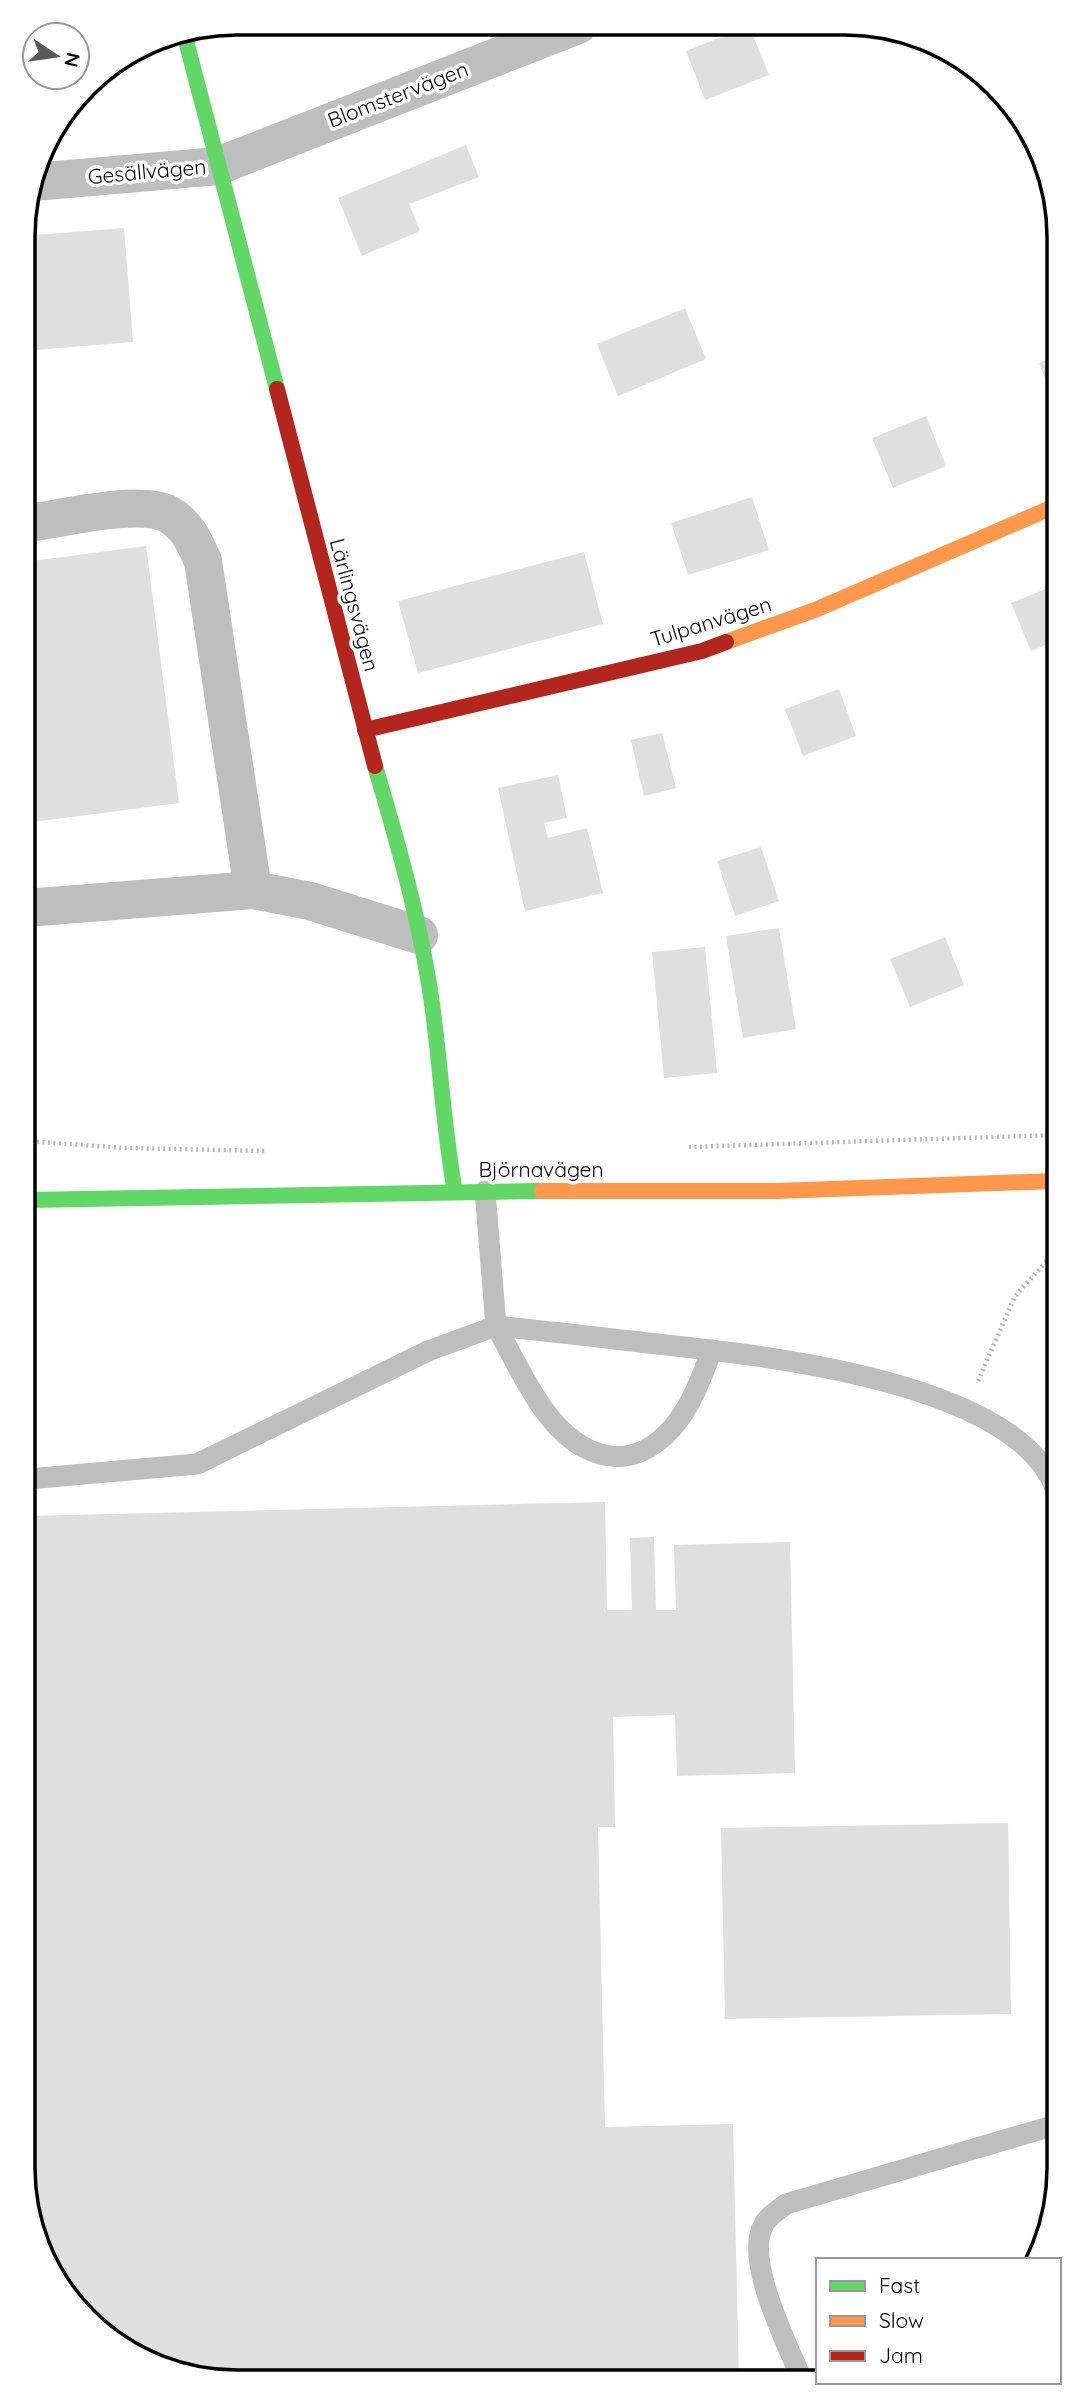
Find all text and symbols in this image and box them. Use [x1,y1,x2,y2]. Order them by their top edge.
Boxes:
north arrow [21,21,91,91]
text: N [59,50,86,69]
street label: Blomstervägen [324,55,472,133]
street label: Gesällvägen [87,153,207,189]
street label: Lärlingsvägen [325,535,385,674]
street label: Tulpanvägen [647,590,774,652]
street label: Björnavägen [478,1156,604,1182]
legend [816,2258,1061,2384]
text: Fast [879,2272,920,2298]
text: Slow [879,2307,924,2333]
text: Jam [879,2342,923,2368]

